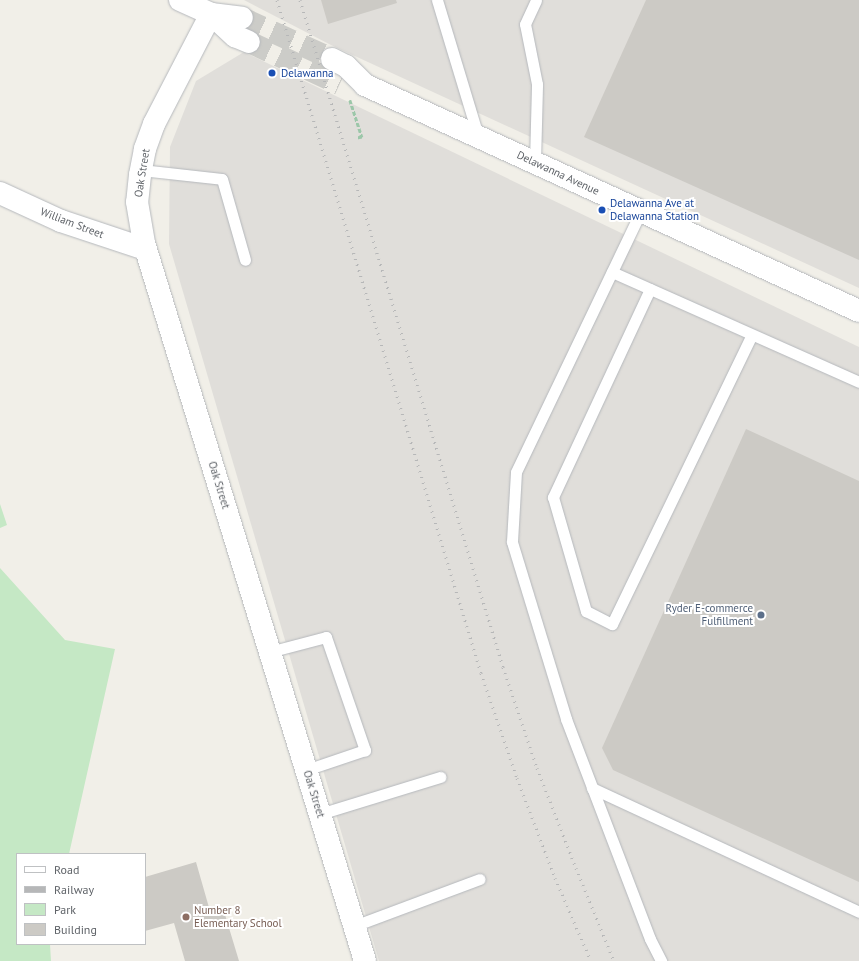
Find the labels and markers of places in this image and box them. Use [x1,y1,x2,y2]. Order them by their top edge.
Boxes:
place label: Delawanna [281,66,333,80]
marker: Delawanna [266,67,278,79]
place label: Delawanna Ave at Delawanna Station [610,197,699,223]
marker: Delawanna Ave at Delawanna Station [597,205,607,215]
place label: Ryder E-commerce Fulfillment [666,602,753,628]
marker: Ryder E-commerce Fulfillment [756,610,766,620]
place label: Number 8 Elementary School [194,904,282,930]
marker: Number 8 Elementary School [181,912,191,922]

